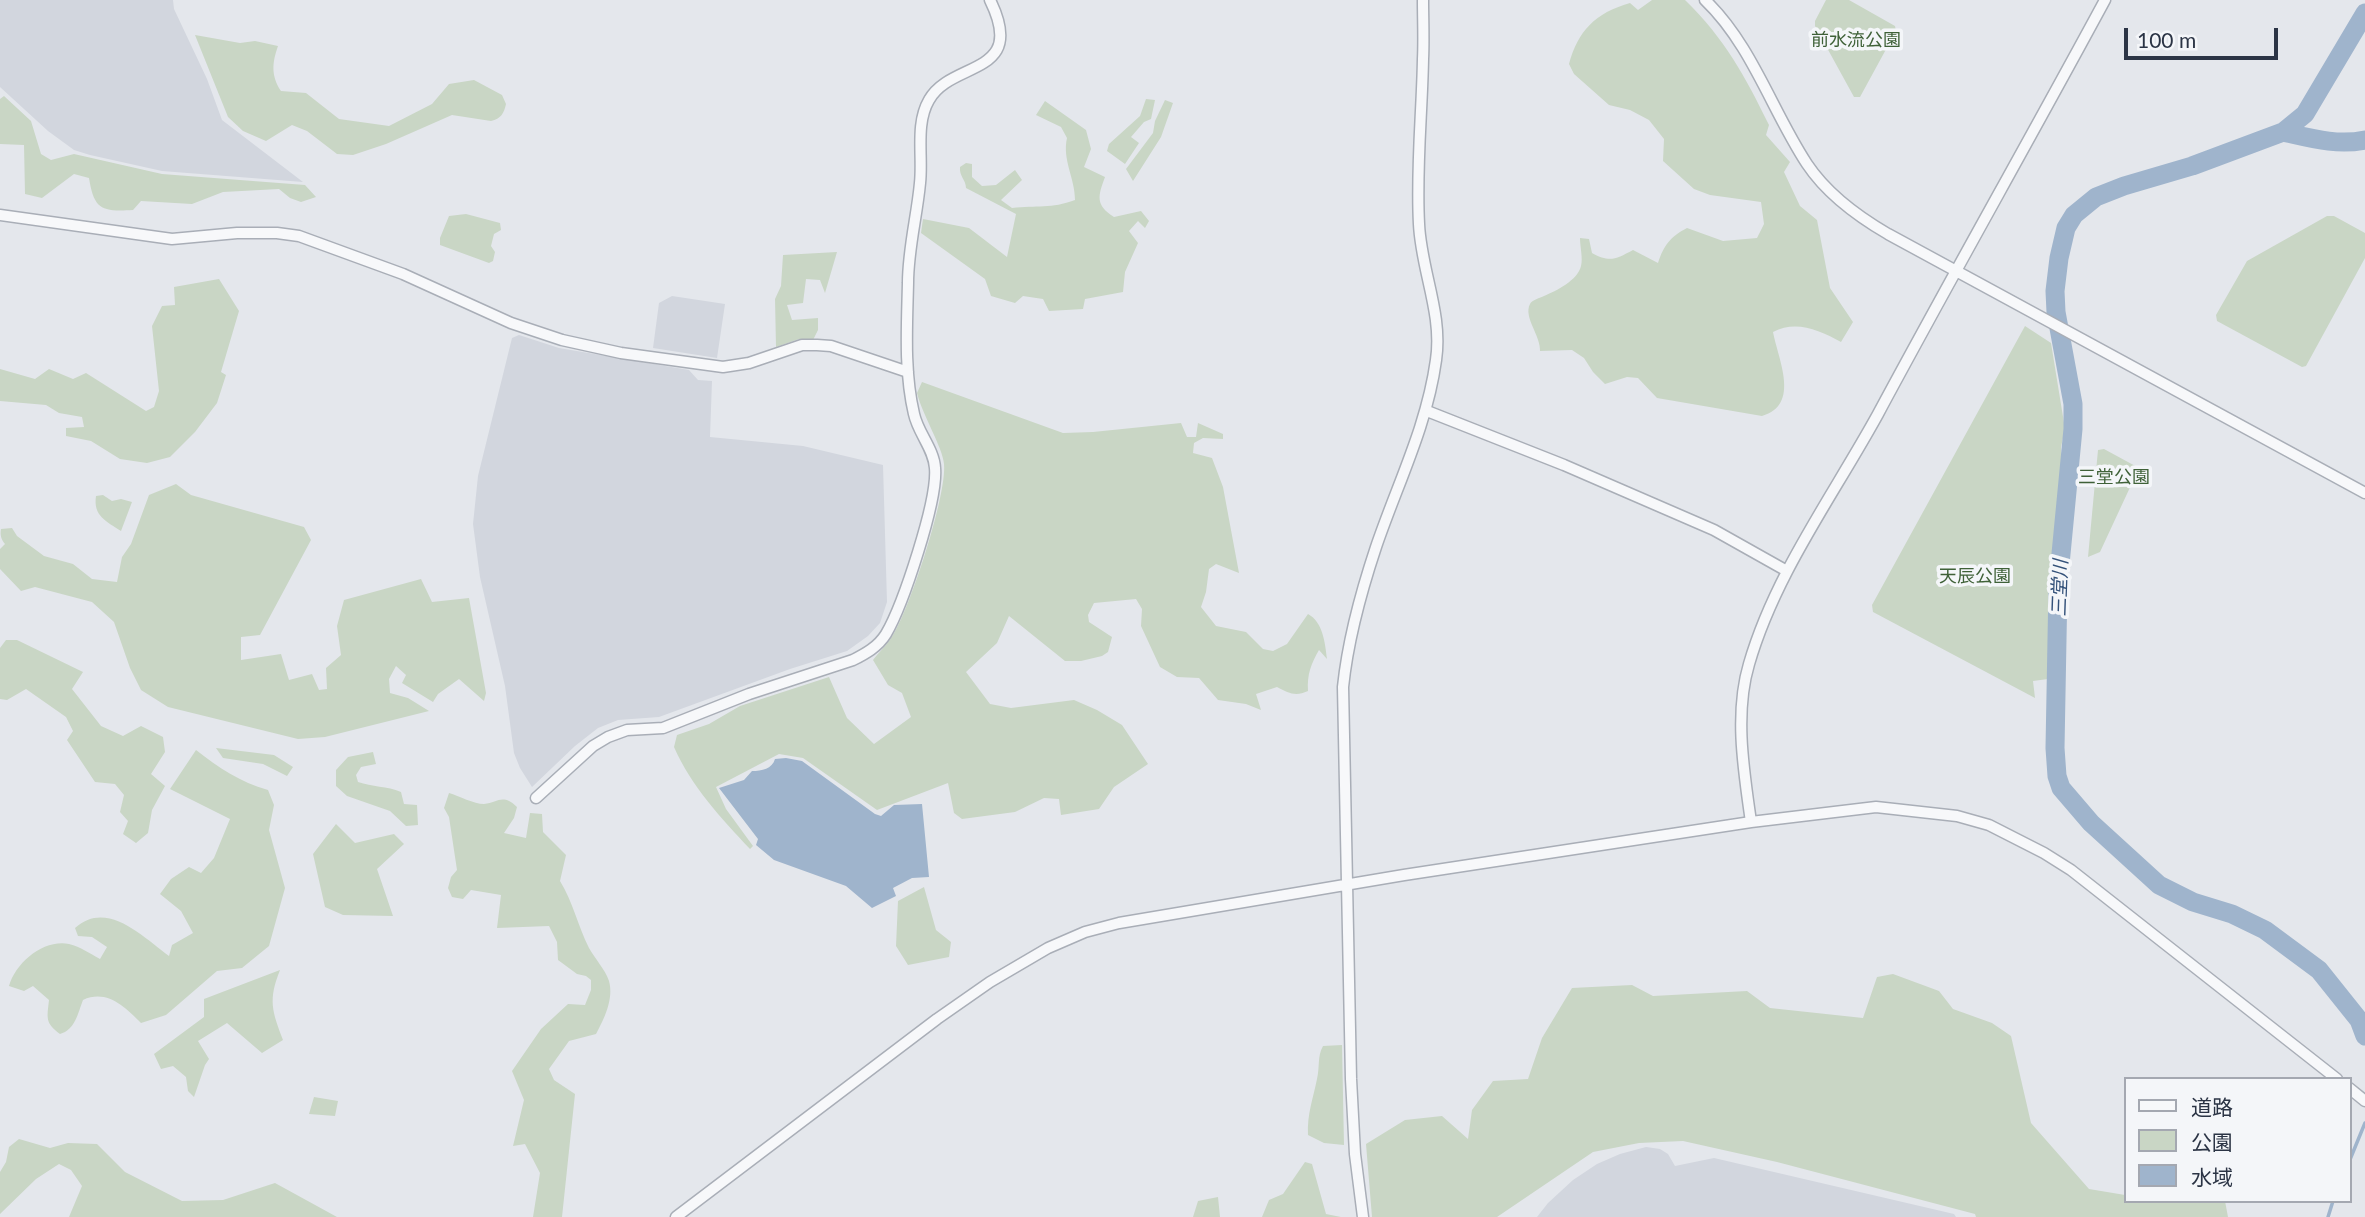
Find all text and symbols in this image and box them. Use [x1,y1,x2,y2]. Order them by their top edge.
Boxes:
scale bar [2127,14,2281,58]
text: 100 m [2137,27,2196,52]
park label: 前水流公園 [1811,29,1901,51]
park label: 三堂公園 [2078,466,2150,488]
water label: 三堂川 [2048,559,2072,617]
park label: 天辰公園 [1939,565,2011,587]
legend [2124,1077,2351,1203]
text: 道路 [2191,1094,2233,1119]
text: 公園 [2191,1129,2233,1154]
text: 水域 [2191,1164,2233,1189]

